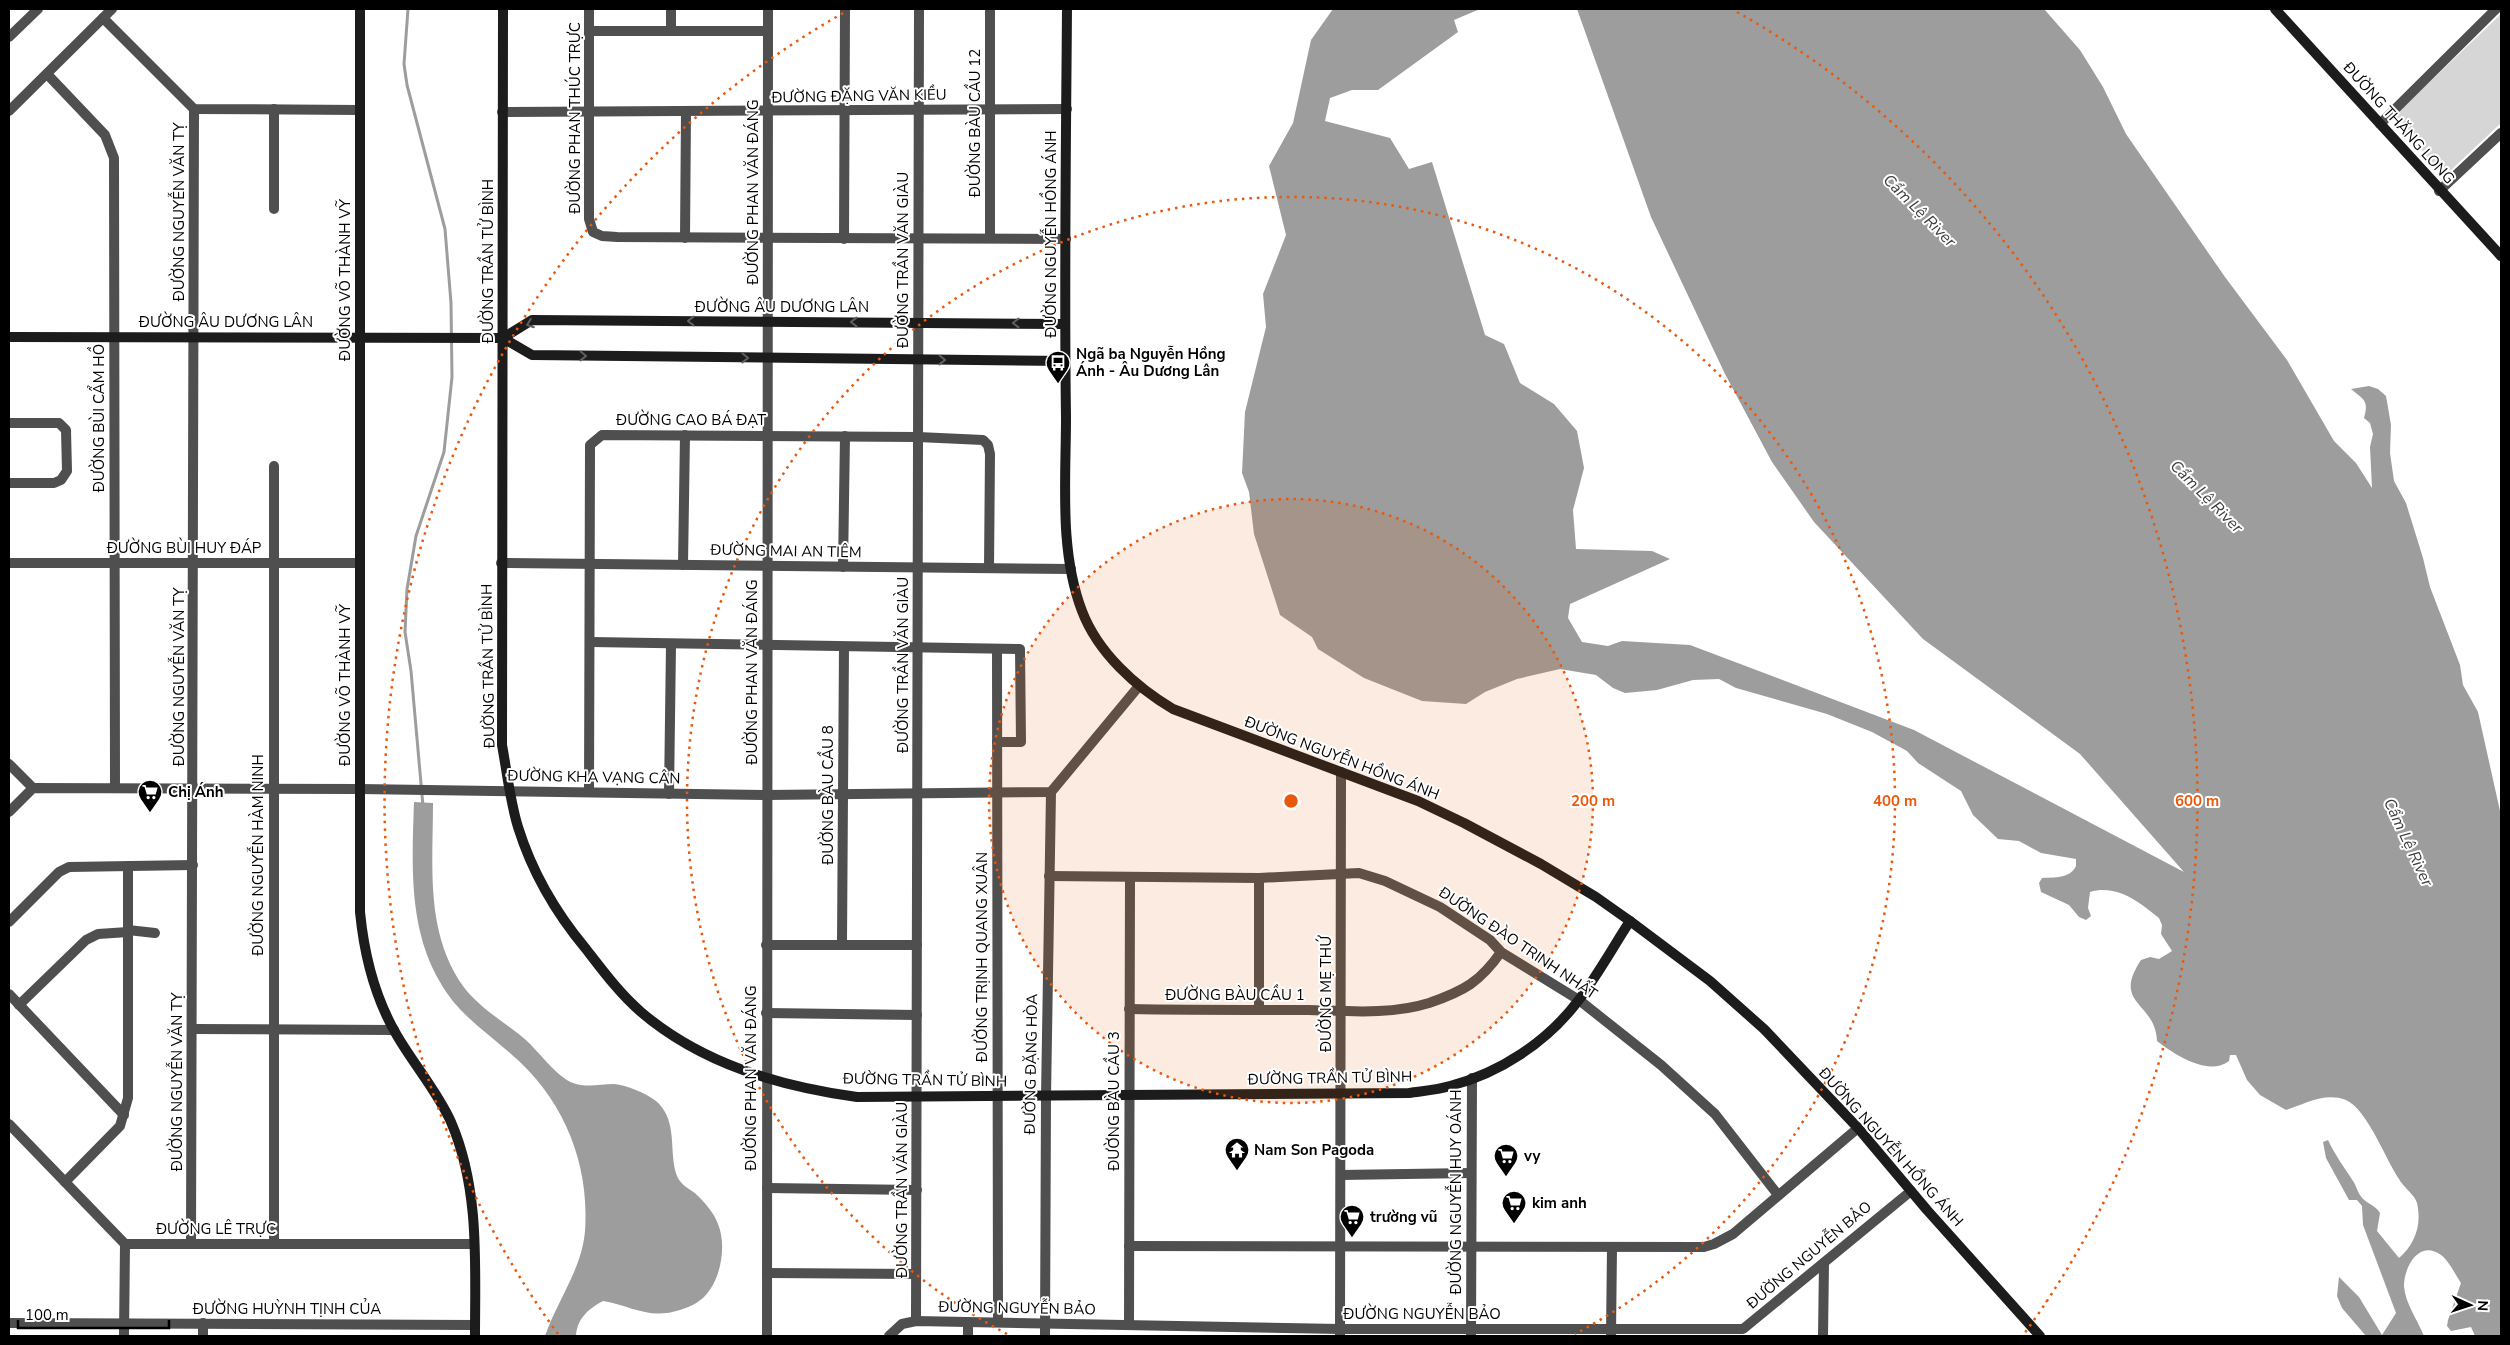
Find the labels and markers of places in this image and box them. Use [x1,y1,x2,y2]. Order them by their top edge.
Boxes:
place label: Ngã ba Nguyễn Hồng Ánh - Âu Dương Lân [1076,344,1226,381]
bus stop icon: Ngã ba Nguyễn Hồng Ánh - Âu Dương Lân [1045,350,1071,384]
supermarket icon: Chị Ánh [137,779,163,813]
place label: Chị Ánh [168,782,224,802]
centre of rings [1282,792,1300,810]
temple icon: Nam Son Pagoda [1224,1137,1250,1171]
place label: Nam Son Pagoda [1254,1140,1374,1160]
supermarket icon: vy [1493,1143,1519,1177]
place label: vy [1523,1146,1541,1166]
supermarket icon: kim anh [1501,1190,1527,1224]
place label: kim anh [1532,1193,1587,1213]
supermarket icon: trường vũ [1339,1204,1365,1238]
place label: trường vũ [1370,1207,1437,1227]

